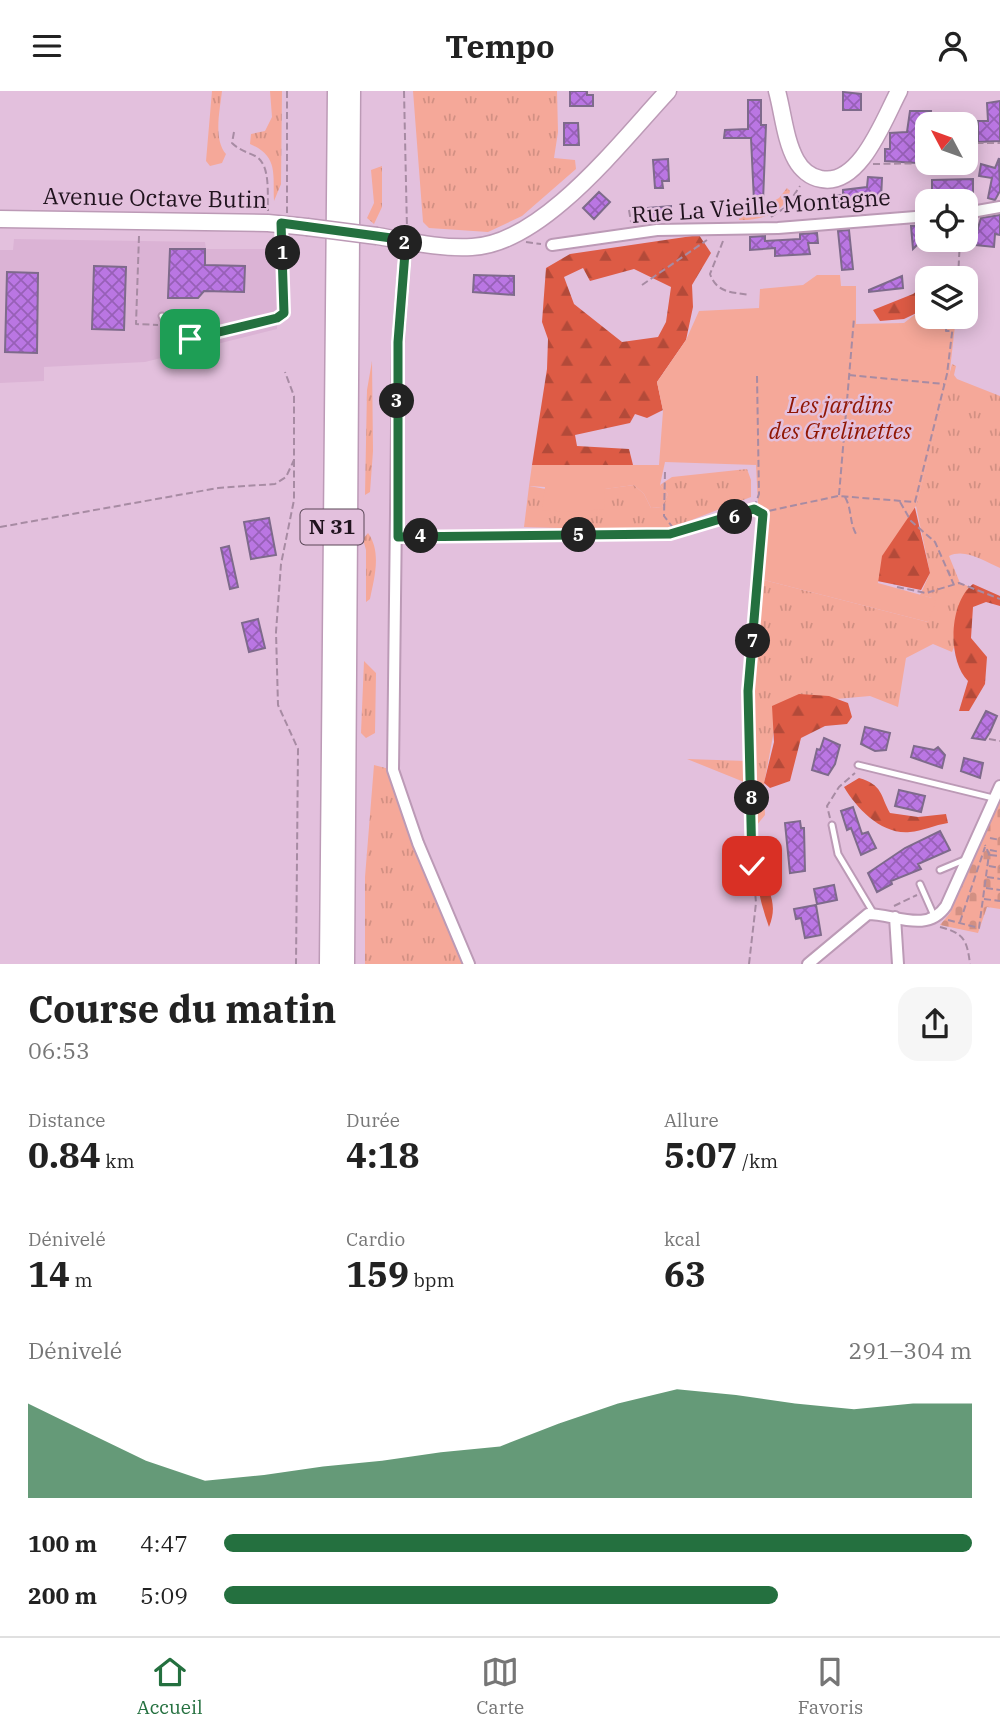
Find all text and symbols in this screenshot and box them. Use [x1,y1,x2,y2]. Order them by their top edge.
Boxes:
text: Tempo [445,25,555,67]
icon: menu [28,27,66,65]
icon: person [934,27,972,65]
north arrow [915,112,978,175]
map controls [915,112,978,329]
street label: Avenue Octave Butin [43,180,267,214]
street label: Rue La Vieille Montagne [630,181,892,229]
button: locate [915,189,978,252]
pin: 2 [388,225,422,261]
text: 2 [399,230,410,254]
pin: 1 [266,235,300,271]
text: 1 [277,240,288,264]
button: layers [915,266,978,329]
pin [160,309,220,369]
icon: arrive [171,320,209,358]
pin: 3 [380,383,414,419]
text: 3 [391,388,402,412]
park label: Les jardins des Grelinettes [768,389,912,445]
pin: 6 [718,499,752,535]
text: 6 [729,504,740,528]
road number: N 31 [300,509,364,544]
pin: 5 [562,517,596,553]
pin: 4 [404,519,438,553]
text: 5 [573,522,584,546]
text: 4 [415,523,426,547]
pin: 7 [736,623,770,659]
text: 7 [747,628,758,652]
pin: 8 [734,781,770,815]
text: 8 [746,785,757,809]
pin [722,836,782,896]
icon: check [733,847,771,885]
text: Course du matin [28,984,336,1033]
button: share [898,987,972,1061]
text: 06:53 [28,1035,90,1065]
text: Distance [28,1108,106,1132]
text: Durée [346,1108,400,1132]
text: Allure [664,1108,719,1132]
text: 0.84 [28,1132,101,1178]
text: 4:18 [346,1132,420,1178]
text: 5:07 [664,1132,738,1178]
text: km [101,1149,135,1173]
text: /km [738,1149,778,1173]
text: Dénivelé [28,1227,106,1251]
text: Cardio [346,1227,405,1251]
text: kcal [664,1227,701,1251]
text: 14 [28,1251,70,1297]
text: 159 [346,1251,409,1297]
text: 63 [664,1251,706,1297]
text: m [70,1268,93,1292]
text: bpm [409,1268,455,1292]
text: Dénivelé [28,1335,122,1365]
text: 291–304 m [848,1335,972,1365]
text: 100 m [28,1528,97,1558]
text: 4:47 [140,1528,188,1558]
text: 200 m [28,1580,97,1610]
text: 5:09 [140,1580,188,1610]
tab: Accueil [137,1653,203,1719]
tab: Carte [476,1653,524,1719]
tab: Favoris [798,1653,863,1719]

